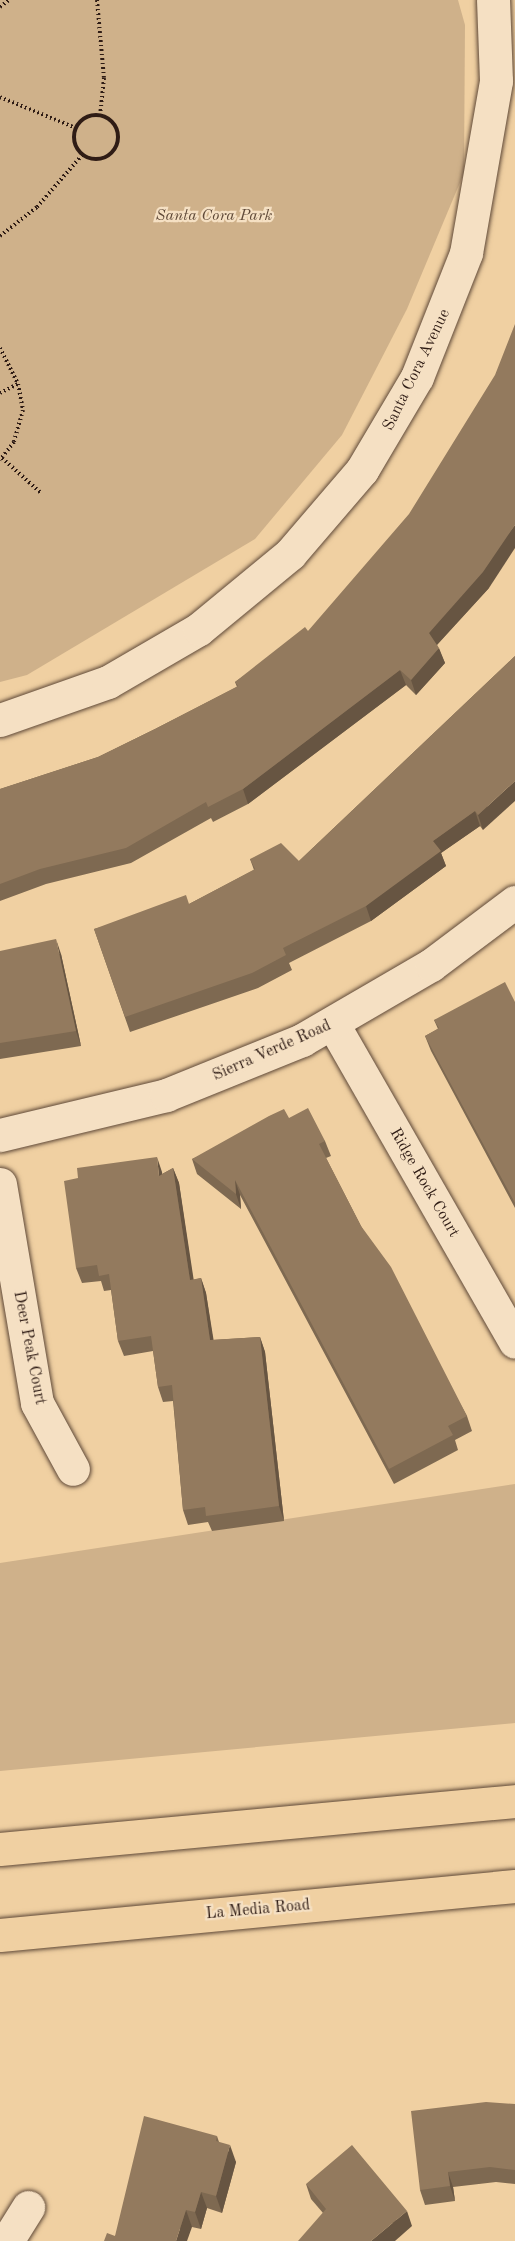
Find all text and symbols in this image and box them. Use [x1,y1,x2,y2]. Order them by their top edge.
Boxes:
park label: Santa Cora Park [156,206,272,226]
street label: Santa Cora Avenue [379,306,455,434]
street label: Sierra Verde Road [210,1016,334,1086]
street label: Ridge Rock Court [385,1125,463,1241]
street label: Deer Peak Court [9,1289,49,1407]
street label: La Media Road [205,1896,311,1924]

